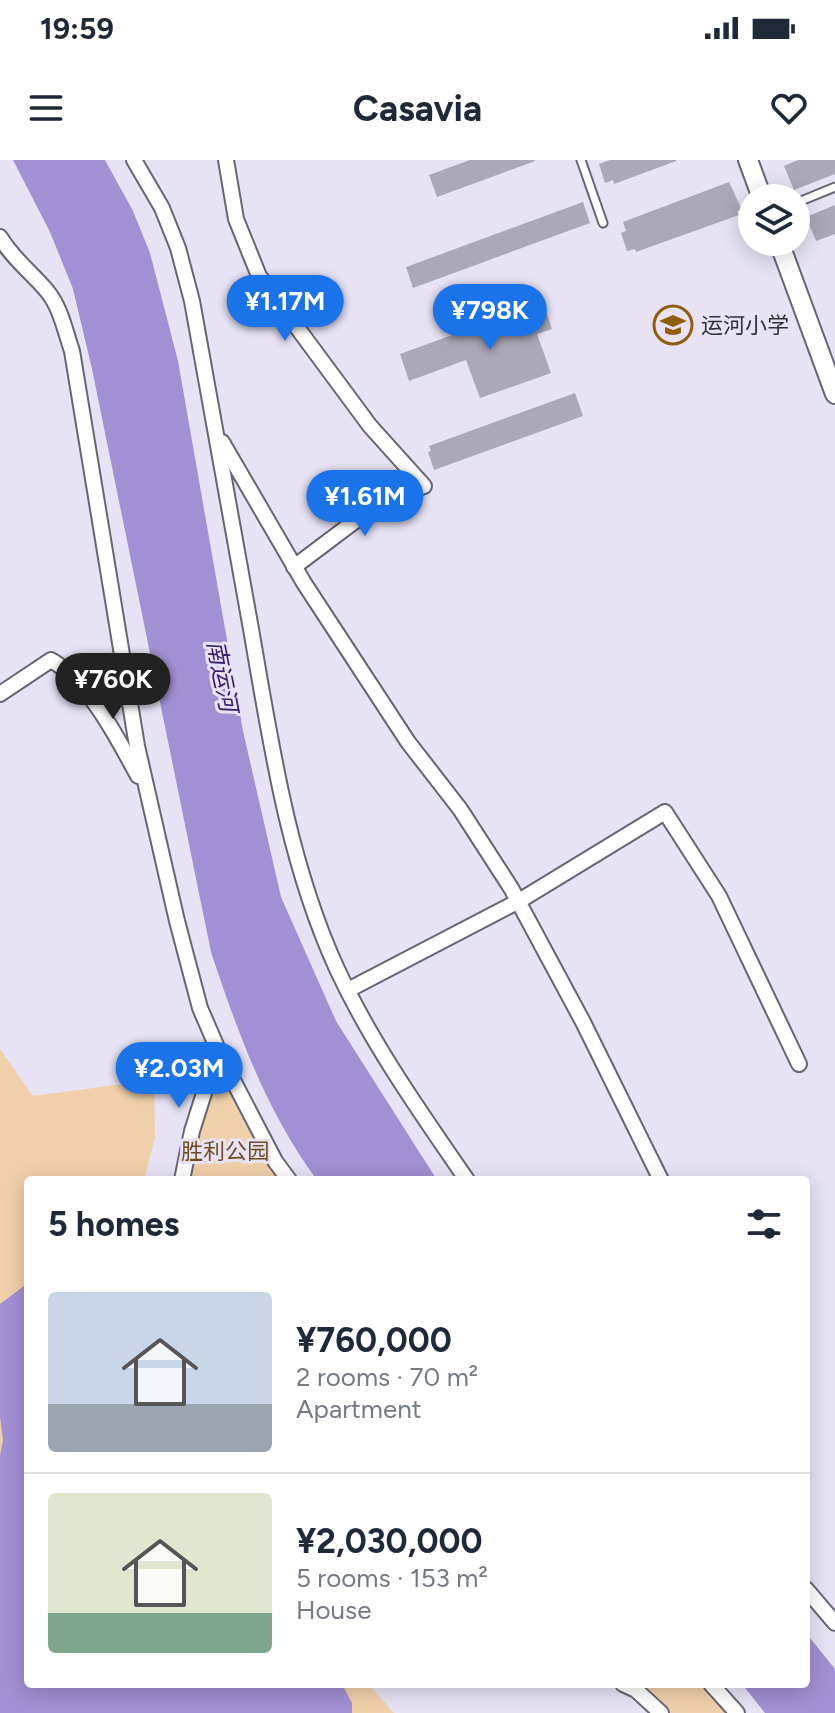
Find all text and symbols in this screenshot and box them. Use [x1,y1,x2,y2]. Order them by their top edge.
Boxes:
text: 19:59 [40,10,114,47]
icon: menu [24,86,68,130]
icon: heart [767,86,811,130]
text: Casavia [353,87,482,130]
map controls [738,184,810,256]
button: layers [738,184,810,256]
pin: ¥1.17M [220,275,350,343]
pin: ¥798K [434,284,546,352]
text: ¥1.17M [245,285,325,317]
text: ¥798K [451,294,529,326]
school or university icon: 运河小学 [652,304,694,346]
place label: 运河小学 [701,312,789,339]
pin: ¥1.61M [300,470,430,538]
text: ¥1.61M [324,480,406,512]
water label: 南运河 [201,638,244,718]
pin: ¥760K [57,653,169,721]
text: ¥760K [73,663,153,695]
pin: ¥2.03M [114,1042,244,1110]
text: ¥2.03M [134,1052,224,1084]
park label: 胜利公园 [181,1138,269,1165]
icon: filters [742,1202,786,1246]
text: 5 homes [48,1204,179,1245]
text: ¥760,000 [296,1320,452,1361]
icon: home [112,1324,208,1420]
text: 2 rooms · 70 m² [296,1361,478,1393]
text: Apartment [296,1393,422,1425]
text: ¥2,030,000 [296,1521,483,1562]
icon: home [112,1525,208,1621]
text: 5 rooms · 153 m² [296,1562,488,1594]
text: House [296,1594,371,1626]

